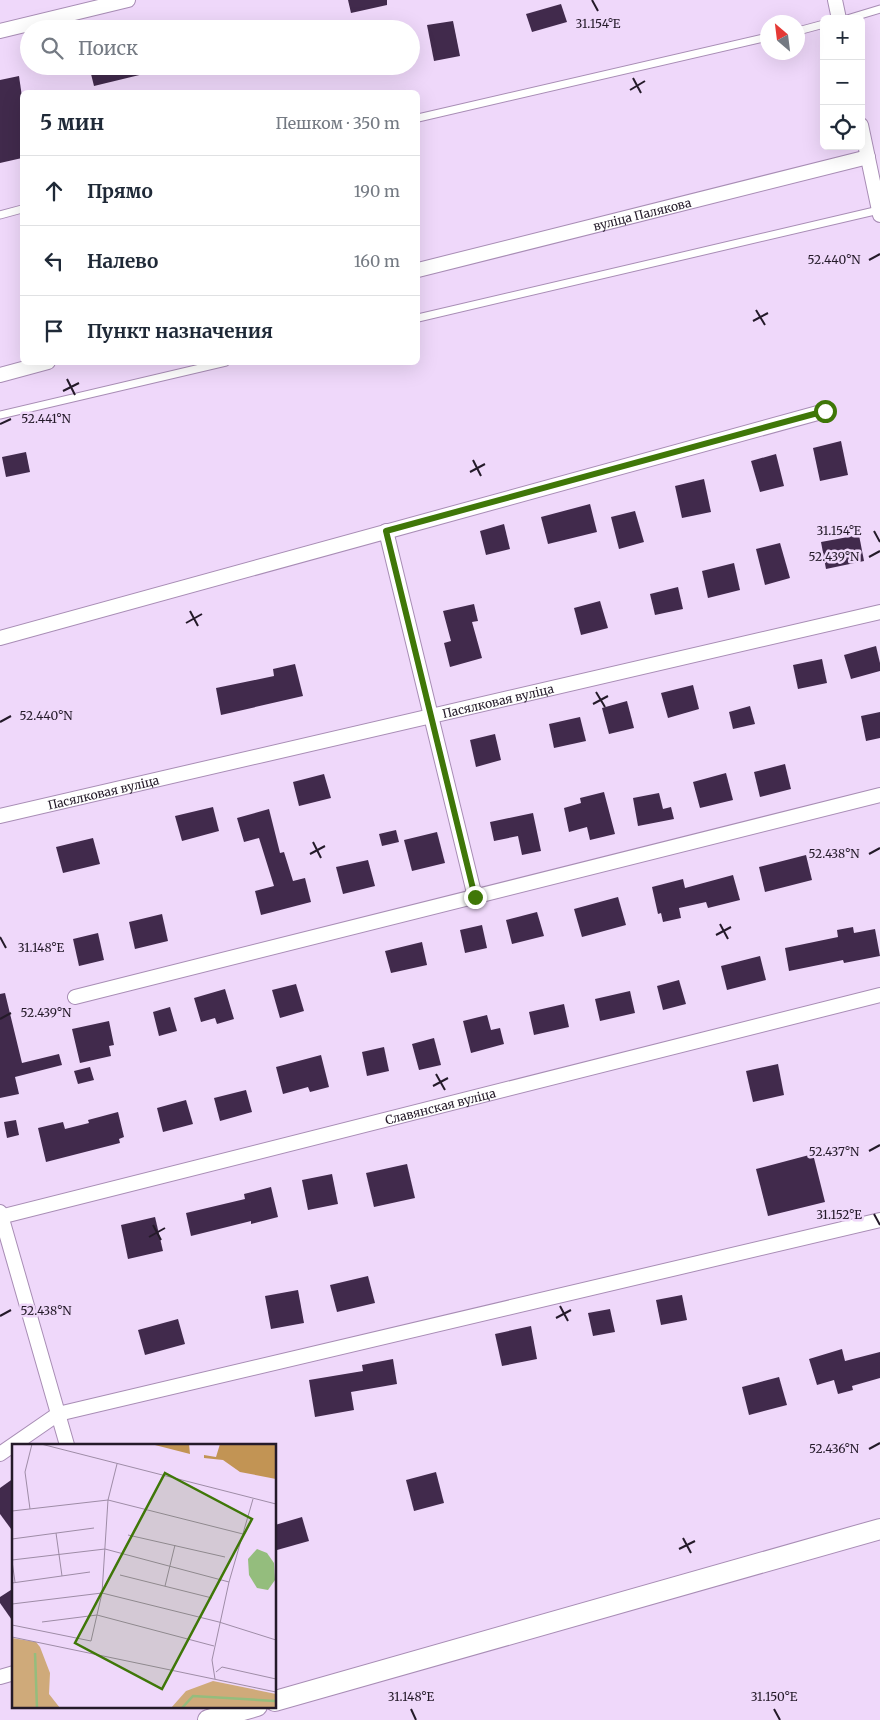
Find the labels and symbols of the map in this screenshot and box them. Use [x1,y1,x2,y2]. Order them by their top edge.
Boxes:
north arrow [760,15,805,60]
text: 31.154°E [576,16,621,31]
street label: вуліца Палякова [591,194,693,233]
text: 52.440°N [808,252,861,267]
route start [814,400,837,423]
text: 52.441°N [21,411,71,426]
text: 31.154°E [817,523,862,538]
text: 52.439°N [809,549,860,564]
street label: Пасялковая вуліца [441,680,556,721]
text: 52.440°N [20,708,73,723]
street label: Пасялковая вуліца [46,772,161,812]
text: 52.438°N [809,846,860,861]
route end [464,886,487,909]
text: 31.148°E [18,940,65,955]
text: 52.439°N [21,1005,72,1020]
street label: Славянская вуліца [383,1085,498,1127]
text: 52.437°N [809,1144,860,1159]
text: 31.152°E [816,1207,862,1222]
text: 52.438°N [21,1303,72,1318]
text: 52.436°N [809,1441,860,1456]
inset map [12,1444,276,1708]
text: 31.148°E [388,1689,435,1704]
text: 31.150°E [751,1689,798,1704]

